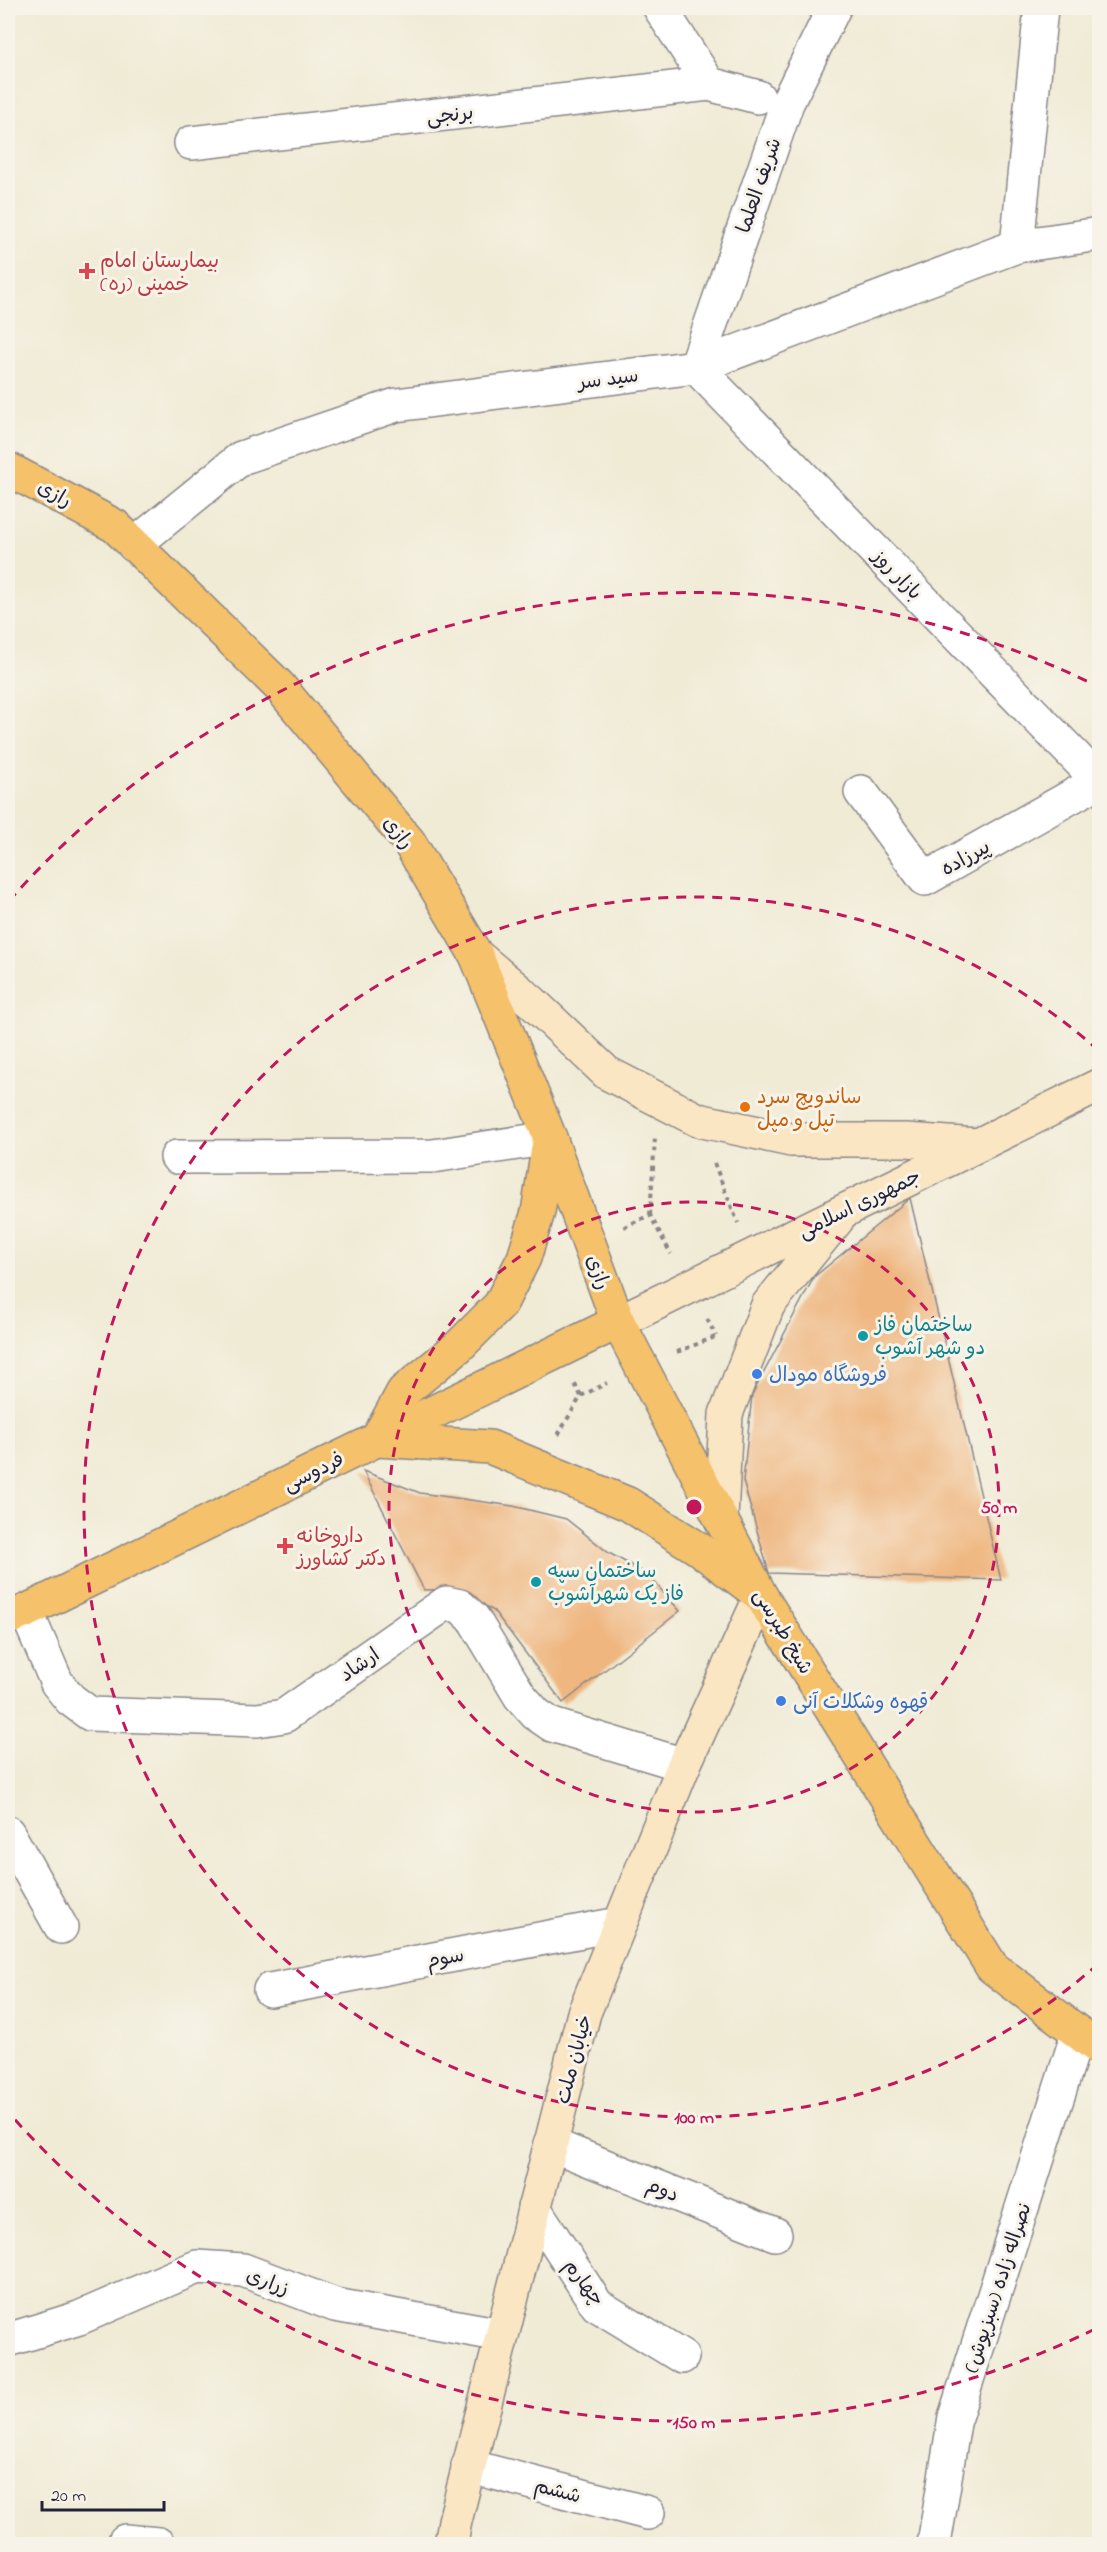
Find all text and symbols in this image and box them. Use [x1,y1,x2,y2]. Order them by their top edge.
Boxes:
street label: برنجی [425,100,475,133]
street label: شریف العلما [730,134,790,237]
place label: بیمارستان امام خمینی (ره) [100,248,219,300]
marker: بیمارستان امام خمینی (ره) [78,262,96,280]
street label: سید سر [574,362,640,399]
street label: رازی [31,474,76,516]
street label: بازار روز [863,542,928,608]
street label: رازی [375,811,419,856]
street label: پیرزاده [936,834,996,885]
place label: ساندویچ سرد تپل و مپل [757,1084,862,1136]
marker: ساندویچ سرد تپل و مپل [738,1100,752,1114]
street label: جمهوری اسلامی [794,1163,926,1247]
street label: رازی [577,1251,616,1294]
place label: ساختمان فاز دو شهر آشوب [873,1312,985,1364]
marker: ساختمان فاز دو شهر آشوب [856,1329,870,1343]
place label: فروشگاه مودال [769,1362,887,1391]
marker: فروشگاه مودال [750,1367,764,1381]
street label: فردوسی [279,1446,350,1500]
text: 50 m [981,1496,1017,1522]
centre of rings [684,1497,704,1517]
place label: داروخانه دکتر کشاورز [295,1523,386,1575]
marker: داروخانه دکتر کشاورز [278,1539,292,1553]
place label: ساختمان سپه فاز یک شهرآشوب [548,1558,684,1610]
marker: ساختمان سپه فاز یک شهرآشوب [529,1575,543,1589]
street label: شیخ طبرسی [745,1584,819,1681]
street label: ارشاد [334,1642,386,1690]
place label: قهوه وشکلات آنی [793,1689,928,1718]
marker: قهوه وشکلات آنی [774,1694,788,1708]
street label: سوم [424,1942,467,1977]
street label: خیابان ملت [550,2012,601,2108]
text: 100 m [674,2106,714,2132]
street label: دوم [642,2172,683,2211]
street label: نصراله زاده (سبزپوش) [958,2199,1041,2377]
street label: چهارم [556,2254,610,2313]
street label: زراری [242,2262,293,2304]
text: 150 m [673,2411,715,2437]
street label: ششم [531,2472,584,2513]
scale bar [42,2474,164,2512]
text: 20 m [51,2484,86,2510]

